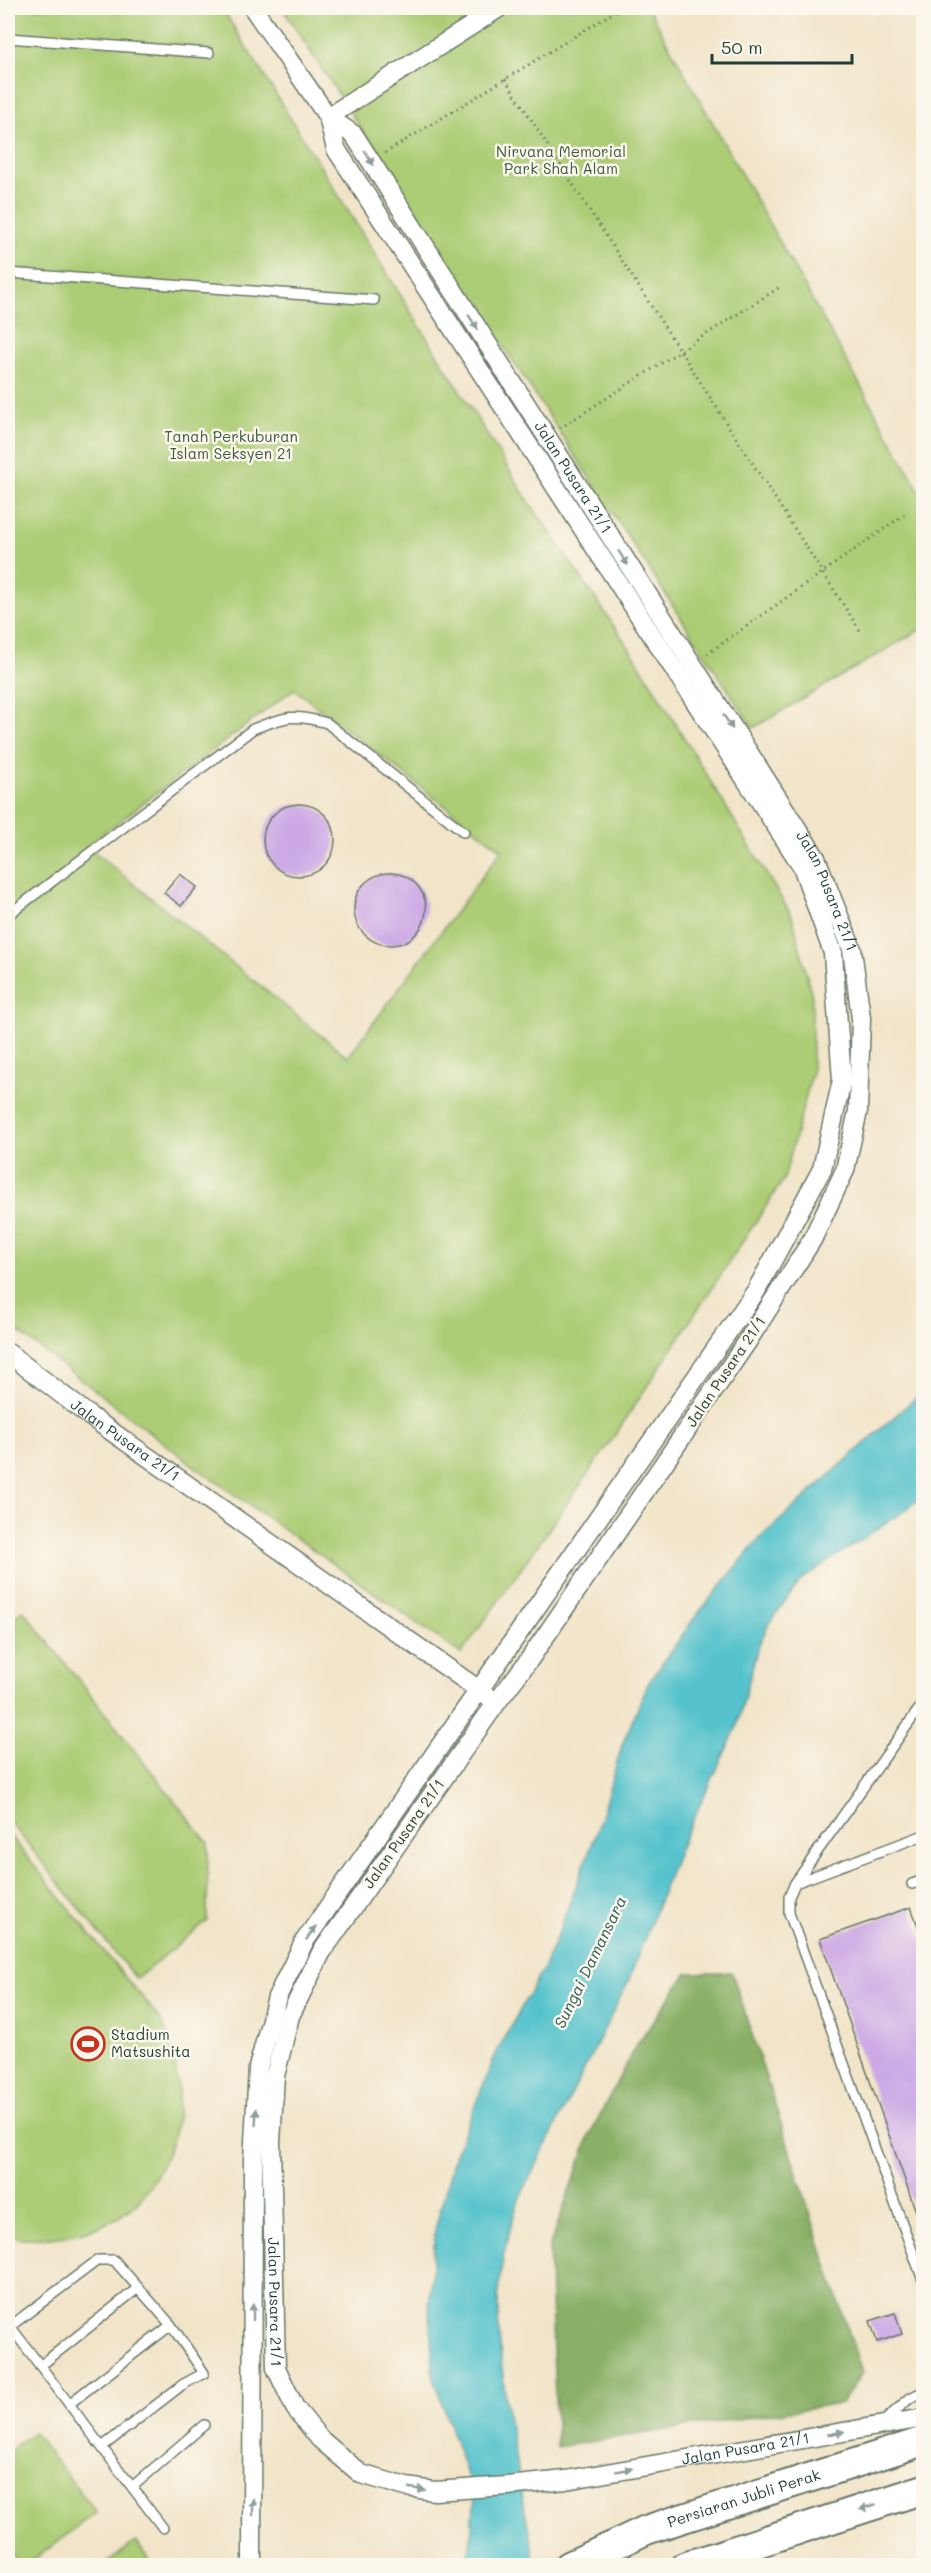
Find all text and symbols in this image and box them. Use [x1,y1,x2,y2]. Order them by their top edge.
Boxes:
scale bar [712,27,852,65]
text: 50 m [721,35,763,59]
park label: Nirvana Memorial Park Shah Alam [496,141,626,178]
one-way arrow [363,149,374,166]
one-way arrow [468,314,479,330]
street label: Jalan Pusara 21/1 [530,417,617,537]
park label: Tanah Perkuburan Islam Seksyen 21 [164,426,298,463]
one-way arrow [617,550,628,566]
one-way arrow [722,714,733,730]
street label: Jalan Pusara 21/1 [792,827,863,953]
street label: Jalan Pusara 21/1 [681,1312,770,1431]
street label: Jalan Pusara 21/1 [67,1394,184,1485]
street label: Jalan Pusara 21/1 [358,1775,448,1892]
water label: Sungai Damansara [549,1892,631,2031]
one-way arrow [305,1925,316,1941]
place label: Stadium Matsushita [111,2024,191,2061]
sports icon: Stadium Matsushita [70,2026,106,2062]
one-way arrow [251,2108,260,2127]
street label: Jalan Pusara 21/1 [264,2237,287,2367]
one-way arrow [248,2303,258,2322]
street label: Jalan Pusara 21/1 [680,2427,811,2469]
one-way arrow [827,2428,846,2437]
street label: Persiaran Jubli Perak [665,2464,823,2532]
one-way arrow [614,2465,633,2474]
one-way arrow [408,2484,427,2493]
one-way arrow [248,2498,258,2517]
one-way arrow [859,2503,877,2512]

